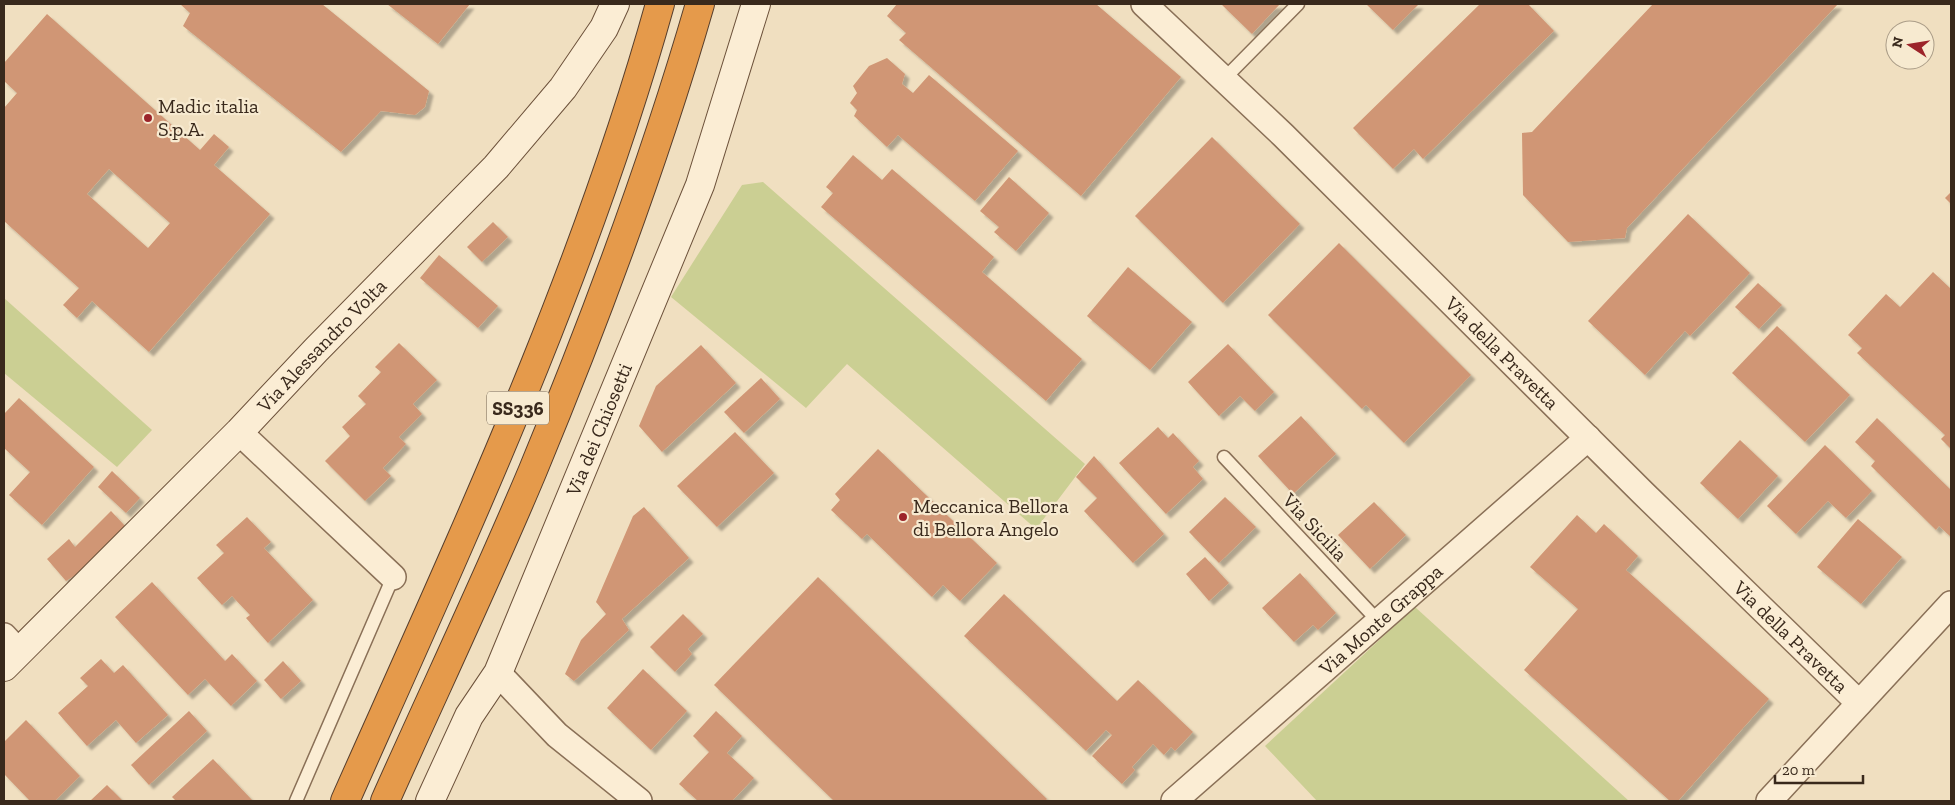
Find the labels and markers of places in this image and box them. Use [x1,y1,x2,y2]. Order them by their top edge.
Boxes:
place label: Madic italia S.p.A. [158,94,259,141]
marker: Madic italia S.p.A. [142,112,154,124]
place label: Meccanica Bellora di Bellora Angelo [913,494,1069,541]
marker: Meccanica Bellora di Bellora Angelo [897,511,909,523]

